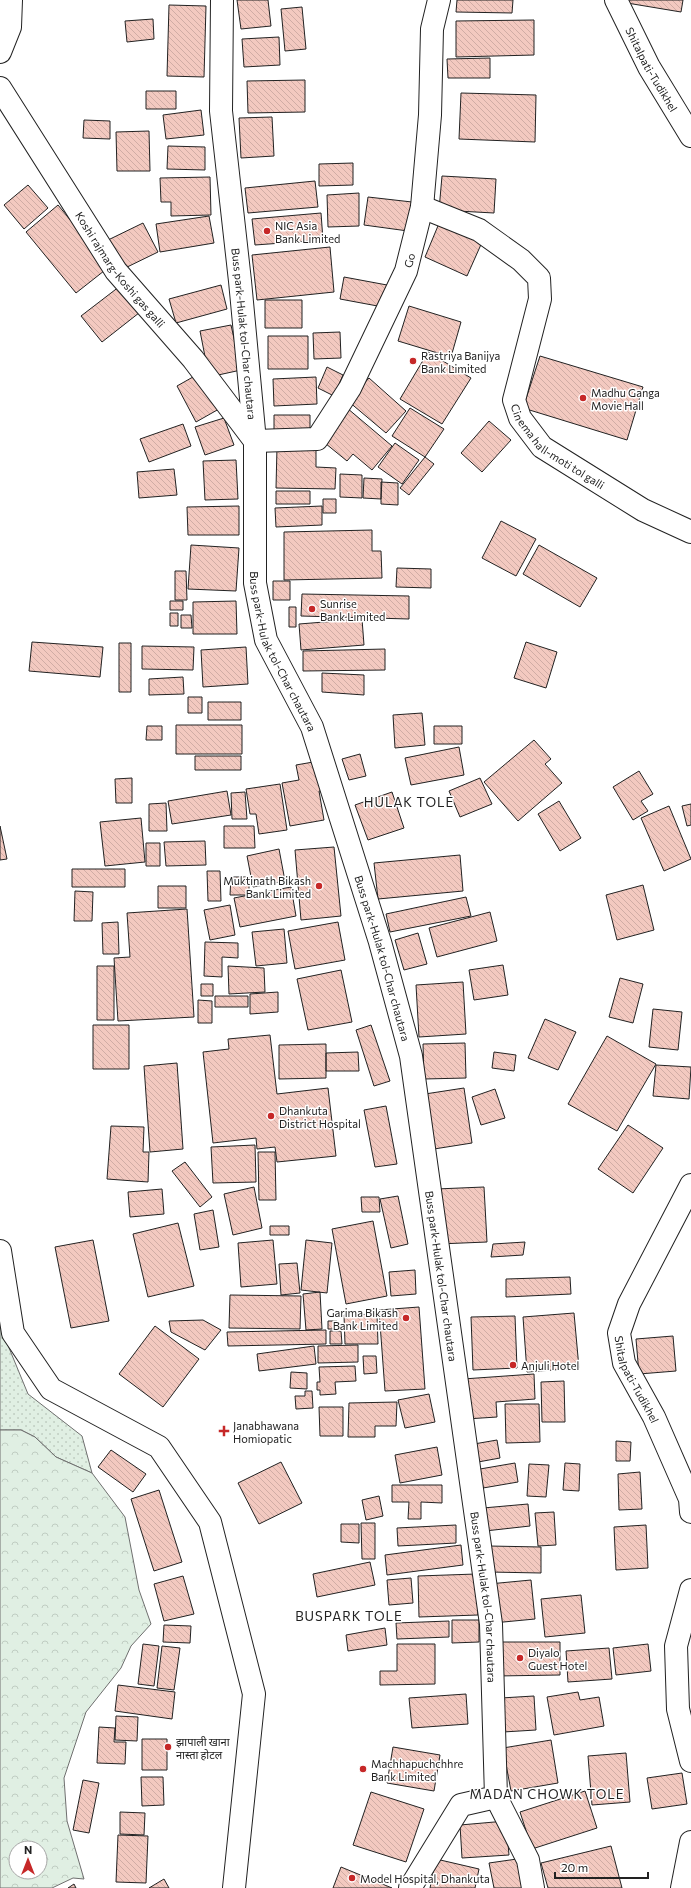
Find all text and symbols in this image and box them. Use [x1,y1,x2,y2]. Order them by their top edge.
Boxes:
street label: Shitalpati-Tudikhel [624,25,681,114]
street label: Koshi rajmarg-Koshi gas galli [73,209,168,330]
place label: NIC Asia Bank Limited [275,219,340,245]
marker: NIC Asia Bank Limited [262,226,272,236]
street label: Buss park-Hulak tol-Char chautara [230,247,259,420]
street label: Go [401,251,417,269]
place label: Rastriya Banijya Bank Limited [421,349,500,375]
marker: Rastriya Banijya Bank Limited [408,356,418,366]
place label: Madhu Ganga Movie Hall [591,386,660,412]
marker: Madhu Ganga Movie Hall [578,393,588,403]
street label: Cinema hall-moti tol galli [509,402,607,491]
street label: Buss park-Hulak tol-Char chautara [249,571,319,733]
place label: Sunrise Bank Limited [320,597,385,623]
marker: Sunrise Bank Limited [307,604,317,614]
district label: HULAK TOLE [364,794,454,810]
street label: Buss park-Hulak tol-Char chautara [353,873,413,1042]
place label: Muktinath Bikash Bank Limited [223,874,311,900]
marker: Muktinath Bikash Bank Limited [314,881,324,891]
place label: Dhankuta District Hospital [279,1104,361,1130]
marker: Dhankuta District Hospital [266,1111,276,1121]
street label: Buss park-Hulak tol-Char chautara [424,1190,460,1362]
place label: Garima Bikash Bank Limited [327,1306,398,1332]
marker: Garima Bikash Bank Limited [401,1313,411,1323]
street label: Shitalpati-Tudikhel [613,1335,662,1424]
place label: Anjuli Hotel [521,1359,579,1372]
marker: Anjuli Hotel [508,1360,518,1370]
place label: Janabhawana Homiopatic [233,1419,299,1445]
marker: Janabhawana Homiopatic [218,1425,230,1437]
street label: Buss park-Hulak tol-Char chautara [469,1511,499,1683]
district label: BUSPARK TOLE [295,1608,403,1624]
place label: Diyalo Guest Hotel [528,1646,587,1672]
marker: Diyalo Guest Hotel [515,1653,525,1663]
place label: झापाली खाना नास्ता होटल [176,1735,230,1761]
marker: झापाली खाना नास्ता होटल [163,1742,173,1752]
place label: Machhapuchchhre Bank Limited [371,1757,464,1783]
marker: Machhapuchchhre Bank Limited [358,1764,368,1774]
district label: MADAN CHOWK TOLE [469,1786,625,1802]
north arrow [8,1840,48,1880]
text: N [24,1843,32,1856]
scale bar [555,1854,648,1880]
text: 20 m [561,1860,588,1874]
place label: Model Hospital, Dhankuta [360,1872,490,1885]
marker: Model Hospital, Dhankuta [347,1873,357,1883]

